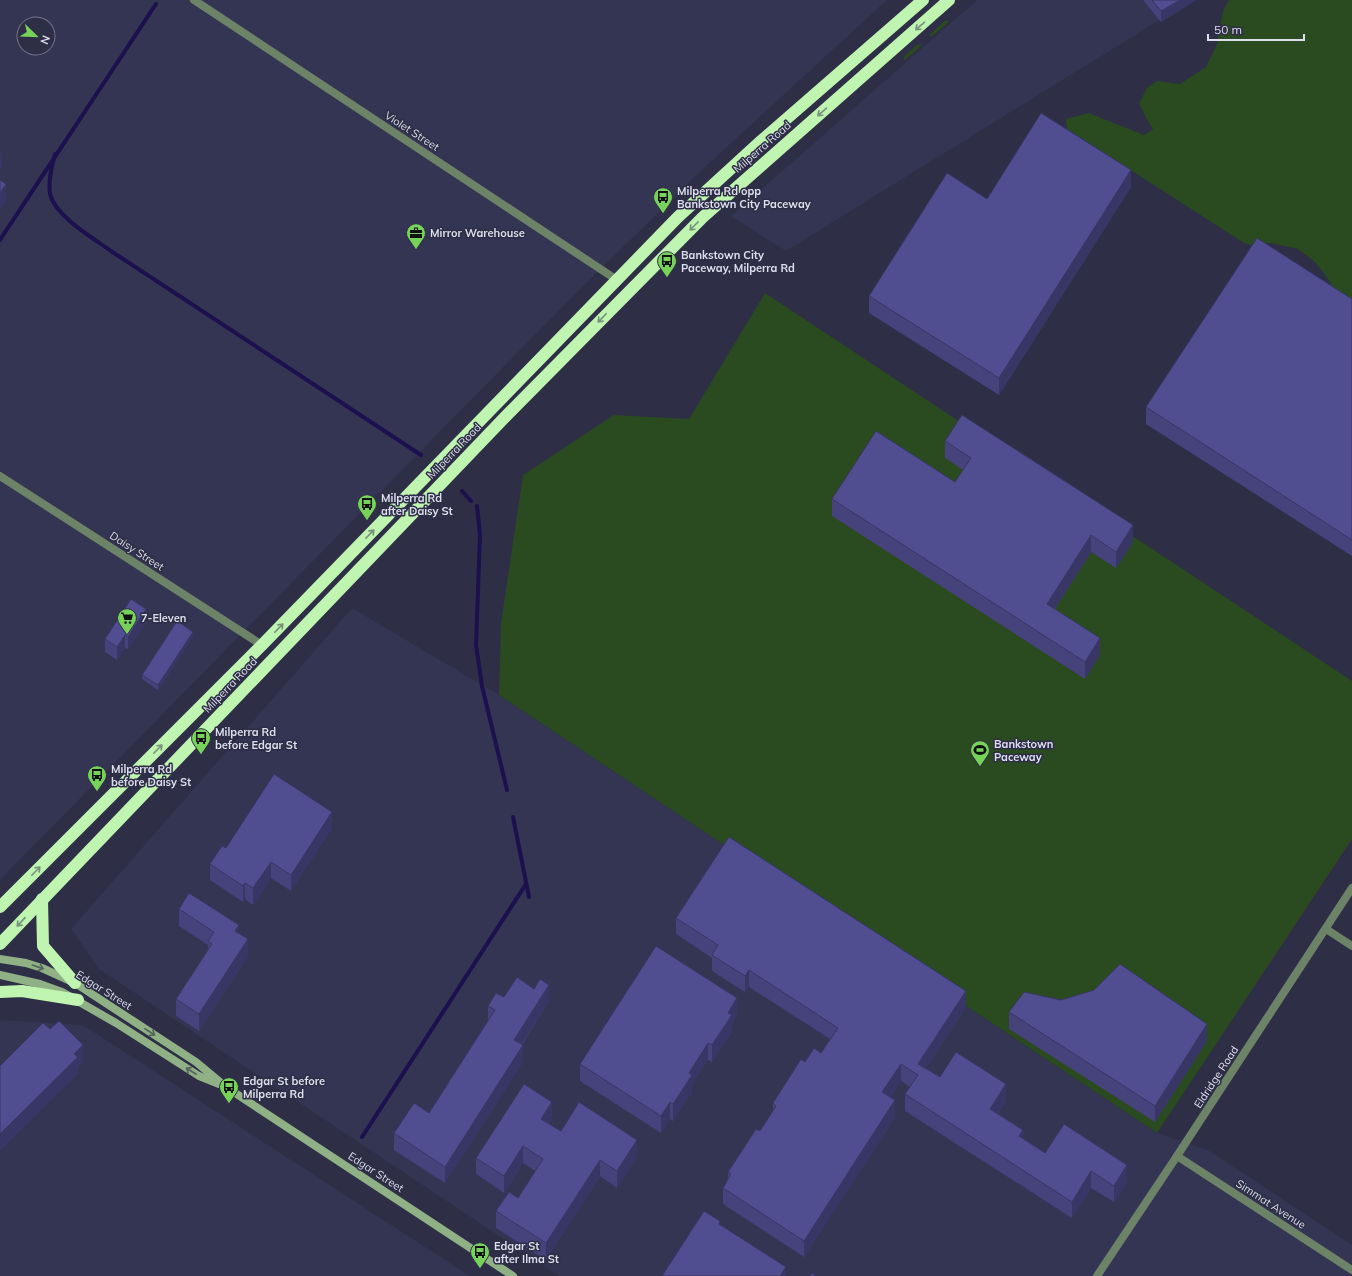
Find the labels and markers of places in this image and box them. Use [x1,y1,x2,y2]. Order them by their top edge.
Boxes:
place label: Milperra Rd opp Bankstown City Paceway [677,184,811,211]
bus stop icon: Milperra Rd opp Bankstown City Paceway [652,186,674,214]
office icon: Mirror Warehouse [405,222,427,250]
place label: Mirror Warehouse [430,226,525,240]
place label: Bankstown City Paceway, Milperra Rd [681,248,795,275]
bus stop icon: Bankstown City Paceway, Milperra Rd [656,250,678,278]
place label: Milperra Rd after Daisy St [381,491,453,518]
bus stop icon: Milperra Rd after Daisy St [356,493,378,521]
supermarket icon: 7-Eleven [116,607,138,635]
place label: 7-Eleven [141,611,186,625]
place label: Milperra Rd before Edgar St [215,725,297,752]
bus stop icon: Milperra Rd before Edgar St [190,727,212,755]
place label: Bankstown Paceway [994,737,1053,764]
sports icon: Bankstown Paceway [969,739,991,767]
place label: Milperra Rd before Daisy St [111,762,191,789]
bus stop icon: Milperra Rd before Daisy St [86,764,108,792]
place label: Edgar St before Milperra Rd [243,1074,325,1101]
bus stop icon: Edgar St before Milperra Rd [218,1076,240,1104]
place label: Edgar St after Ilma St [494,1239,559,1266]
bus stop icon: Edgar St after Ilma St [469,1241,491,1269]

